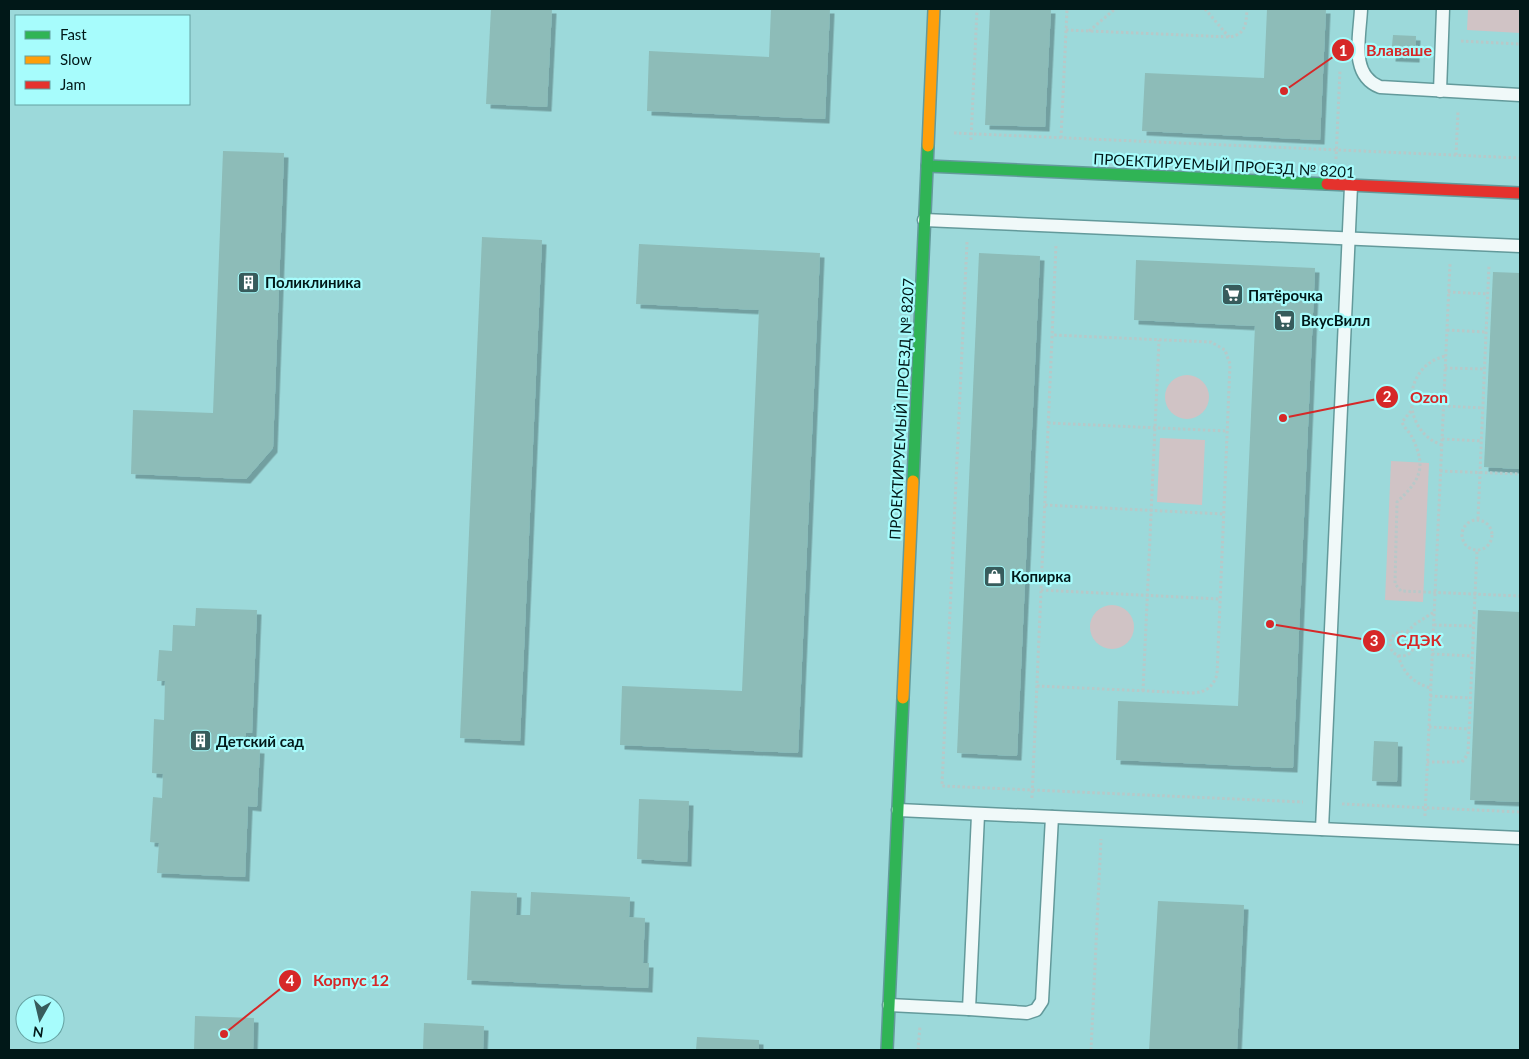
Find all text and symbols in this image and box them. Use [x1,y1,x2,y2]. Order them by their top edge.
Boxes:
legend [15,15,190,105]
text: Fast [60,25,87,43]
callout: Влаваше [1331,35,1442,66]
text: Влаваше [1366,40,1432,59]
text: 1 [1339,41,1347,59]
text: Slow [60,50,92,68]
text: Jam [60,75,86,93]
street label: ПРОЕКТИРУЕМЫЙ ПРОЕЗД № 8201 [1093,149,1355,181]
building icon: Поликлиника [237,270,261,294]
place label: Поликлиника [265,273,361,291]
street label: ПРОЕКТИРУЕМЫЙ ПРОЕЗД № 8207 [885,278,917,540]
supermarket icon: Пятёрочка [1220,283,1244,307]
place label: Пятёрочка [1248,286,1323,304]
supermarket icon: ВкусВилл [1273,308,1297,332]
place label: ВкусВилл [1301,311,1370,329]
callout: Ozon [1375,382,1458,413]
text: 2 [1383,387,1392,405]
text: Ozon [1410,387,1448,406]
shop icon: Копирка [983,564,1007,588]
place label: Копирка [1011,567,1071,585]
callout: СДЭК [1362,625,1452,656]
text: СДЭК [1396,630,1443,649]
text: 3 [1370,631,1378,649]
building icon: Детский сад [188,729,212,753]
place label: Детский сад [216,732,305,750]
callout: Корпус 12 [277,965,399,996]
text: Корпус 12 [313,970,389,989]
text: 4 [286,971,295,989]
north arrow [15,994,65,1044]
text: N [32,1023,45,1042]

